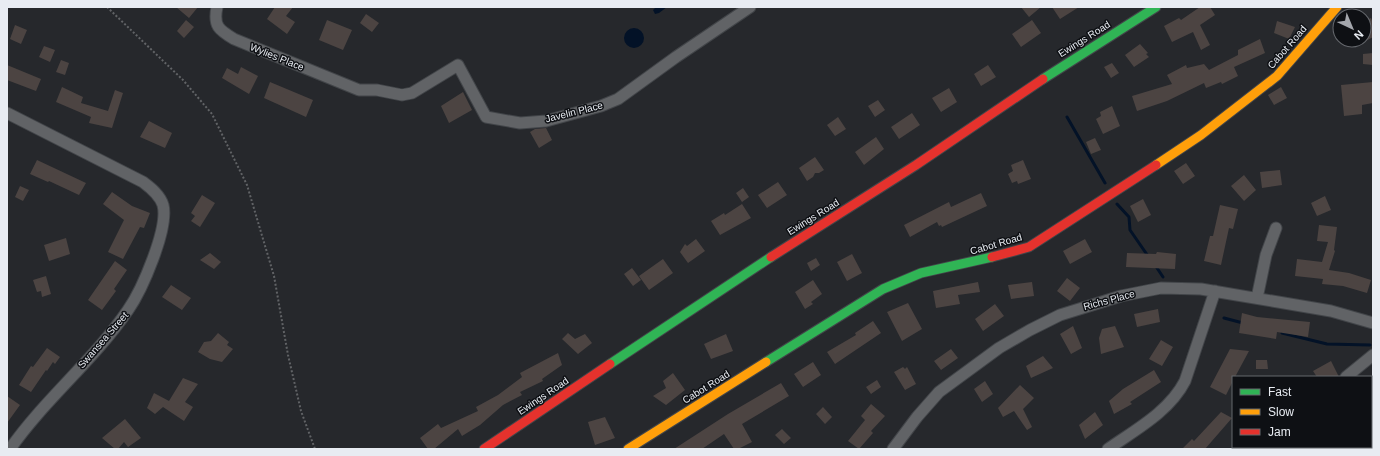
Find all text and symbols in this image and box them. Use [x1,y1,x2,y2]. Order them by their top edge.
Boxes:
north arrow [1332,8,1372,48]
street label: Ewings Road [1056,19,1112,59]
street label: Cabot Road [1265,23,1309,71]
text: N [1352,28,1366,42]
street label: Wylies Place [248,41,306,73]
street label: Javelin Place [544,99,604,124]
street label: Ewings Road [785,197,841,237]
street label: Cabot Road [969,231,1023,257]
street label: Richs Place [1082,288,1136,312]
street label: Swansea Street [76,310,130,370]
street label: Cabot Road [680,368,732,406]
street label: Ewings Road [516,375,570,417]
legend [1232,376,1372,448]
text: Fast [1268,385,1292,399]
text: Slow [1268,405,1294,419]
text: Jam [1268,425,1291,439]

